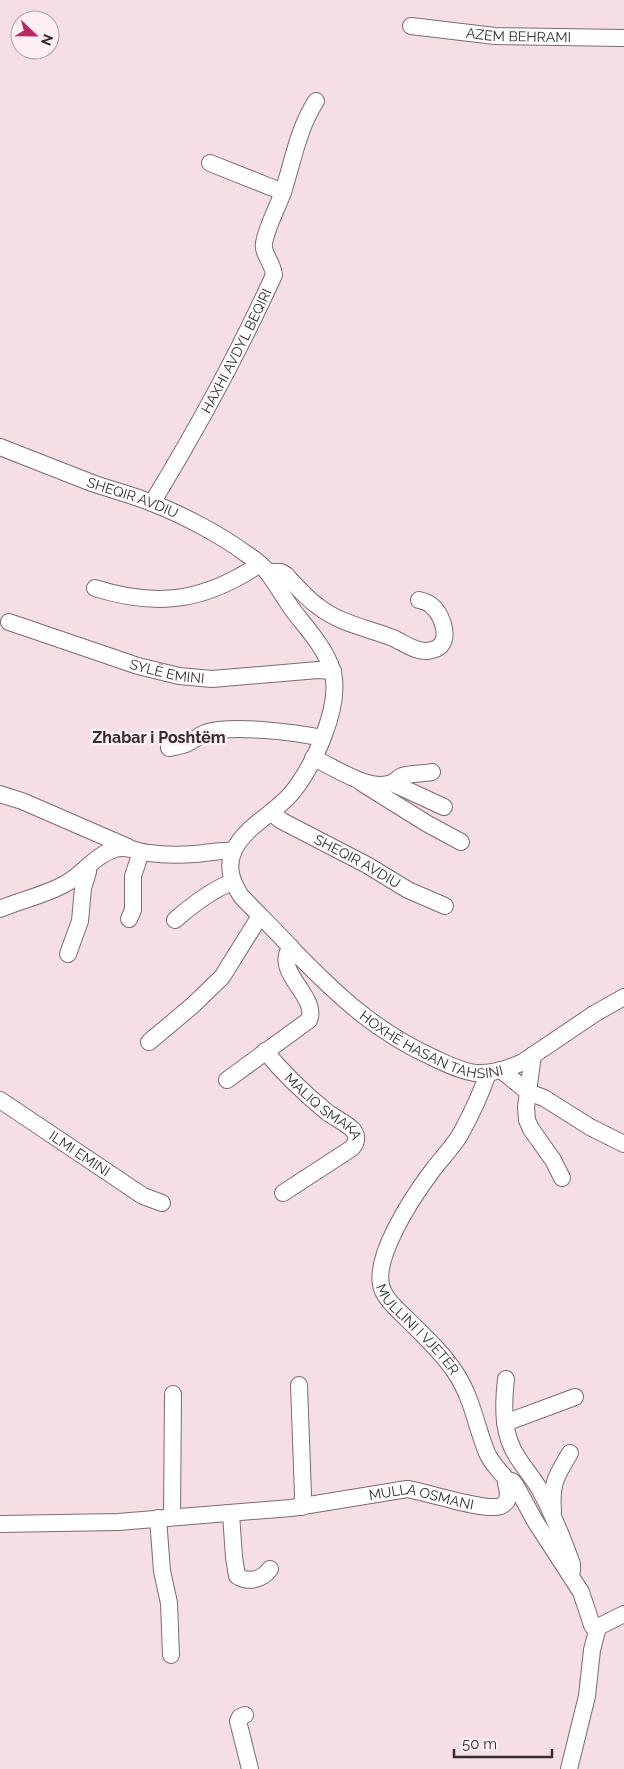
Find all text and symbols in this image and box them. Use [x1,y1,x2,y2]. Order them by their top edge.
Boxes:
north arrow [10,10,60,60]
street label: AZEM BEHRAMI [465,25,571,45]
text: N [38,32,56,48]
street label: HAXHI AVDYL BEQIRI [198,286,275,416]
street label: SHEQIR AVDIU [85,474,181,521]
street label: SYLË EMINI [127,656,205,686]
district label: Zhabar i Poshtëm [92,728,226,747]
street label: SHEQIR AVDIU [312,831,403,891]
street label: HOXHË HASAN TAHSINI [357,1008,505,1081]
street label: MALIQ SMAKA [281,1070,365,1143]
street label: ILMI EMINI [46,1127,113,1180]
street label: MULLINI I VJETËR [373,1282,462,1378]
street label: MULLA OSMANI [368,1481,475,1513]
scale bar [454,1726,552,1758]
text: 50 m [462,1735,497,1753]

